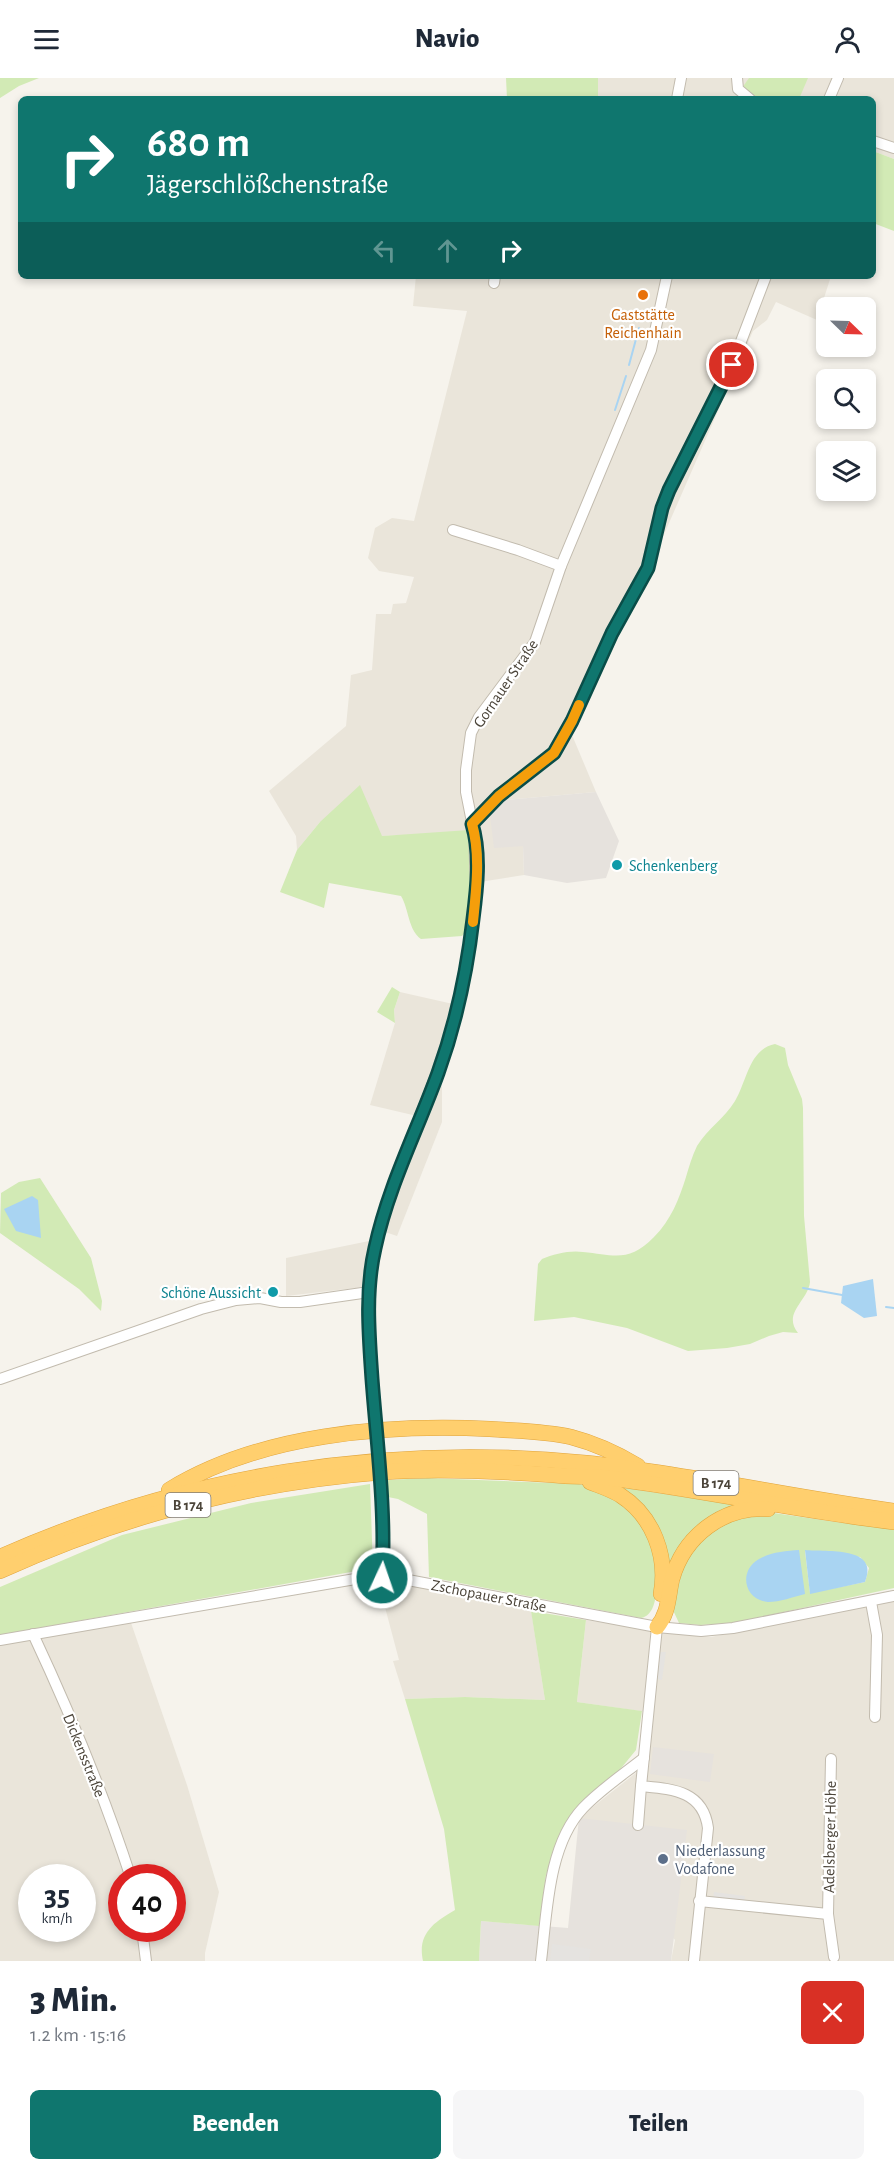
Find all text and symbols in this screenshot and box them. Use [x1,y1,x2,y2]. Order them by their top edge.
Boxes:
icon: menu [30,23,63,56]
icon: person [831,23,864,56]
text: Navio [415,25,479,52]
icon: right [48,120,126,198]
text: 680 m [147,122,250,164]
text: Jägerschlößchenstraße [147,171,388,198]
icon: left [368,234,401,267]
icon: ahead [431,234,464,267]
icon: right [494,234,527,267]
marker: Gaststätte Reichenhain [636,288,650,302]
north arrow [816,297,876,357]
map controls [816,297,876,501]
place label: Gaststätte Reichenhain [604,307,682,341]
pin [706,339,757,390]
icon: arrive [715,348,748,381]
button: search [816,369,876,429]
button: layers [816,441,876,501]
street label: Gornauer Straße [471,637,541,730]
marker: Schenkenberg [610,858,624,872]
place label: Schenkenberg [629,858,718,874]
place label: Schöne Aussicht [161,1285,261,1301]
marker: Schöne Aussicht [266,1285,280,1299]
road number: B 174 [694,1471,738,1495]
road number: B 174 [166,1493,210,1517]
position arrow [350,1546,414,1610]
street label: Zschopauer Straße [430,1577,548,1615]
street label: Dickensstraße [60,1711,108,1799]
street label: Adelsberger Höhe [821,1781,839,1893]
place label: Niederlassung Vodafone [675,1843,765,1877]
marker: Niederlassung Vodafone [656,1852,670,1866]
speed limit sign: 40 [108,1864,186,1942]
text: 35 [44,1881,70,1911]
text: km/h [42,1911,72,1926]
button: close [801,1981,864,2044]
text: 3 Min. [30,1982,117,2018]
text: 1.2 km · 15:16 [30,2025,126,2045]
button: Beenden [30,2090,441,2159]
button: Teilen [453,2090,864,2159]

